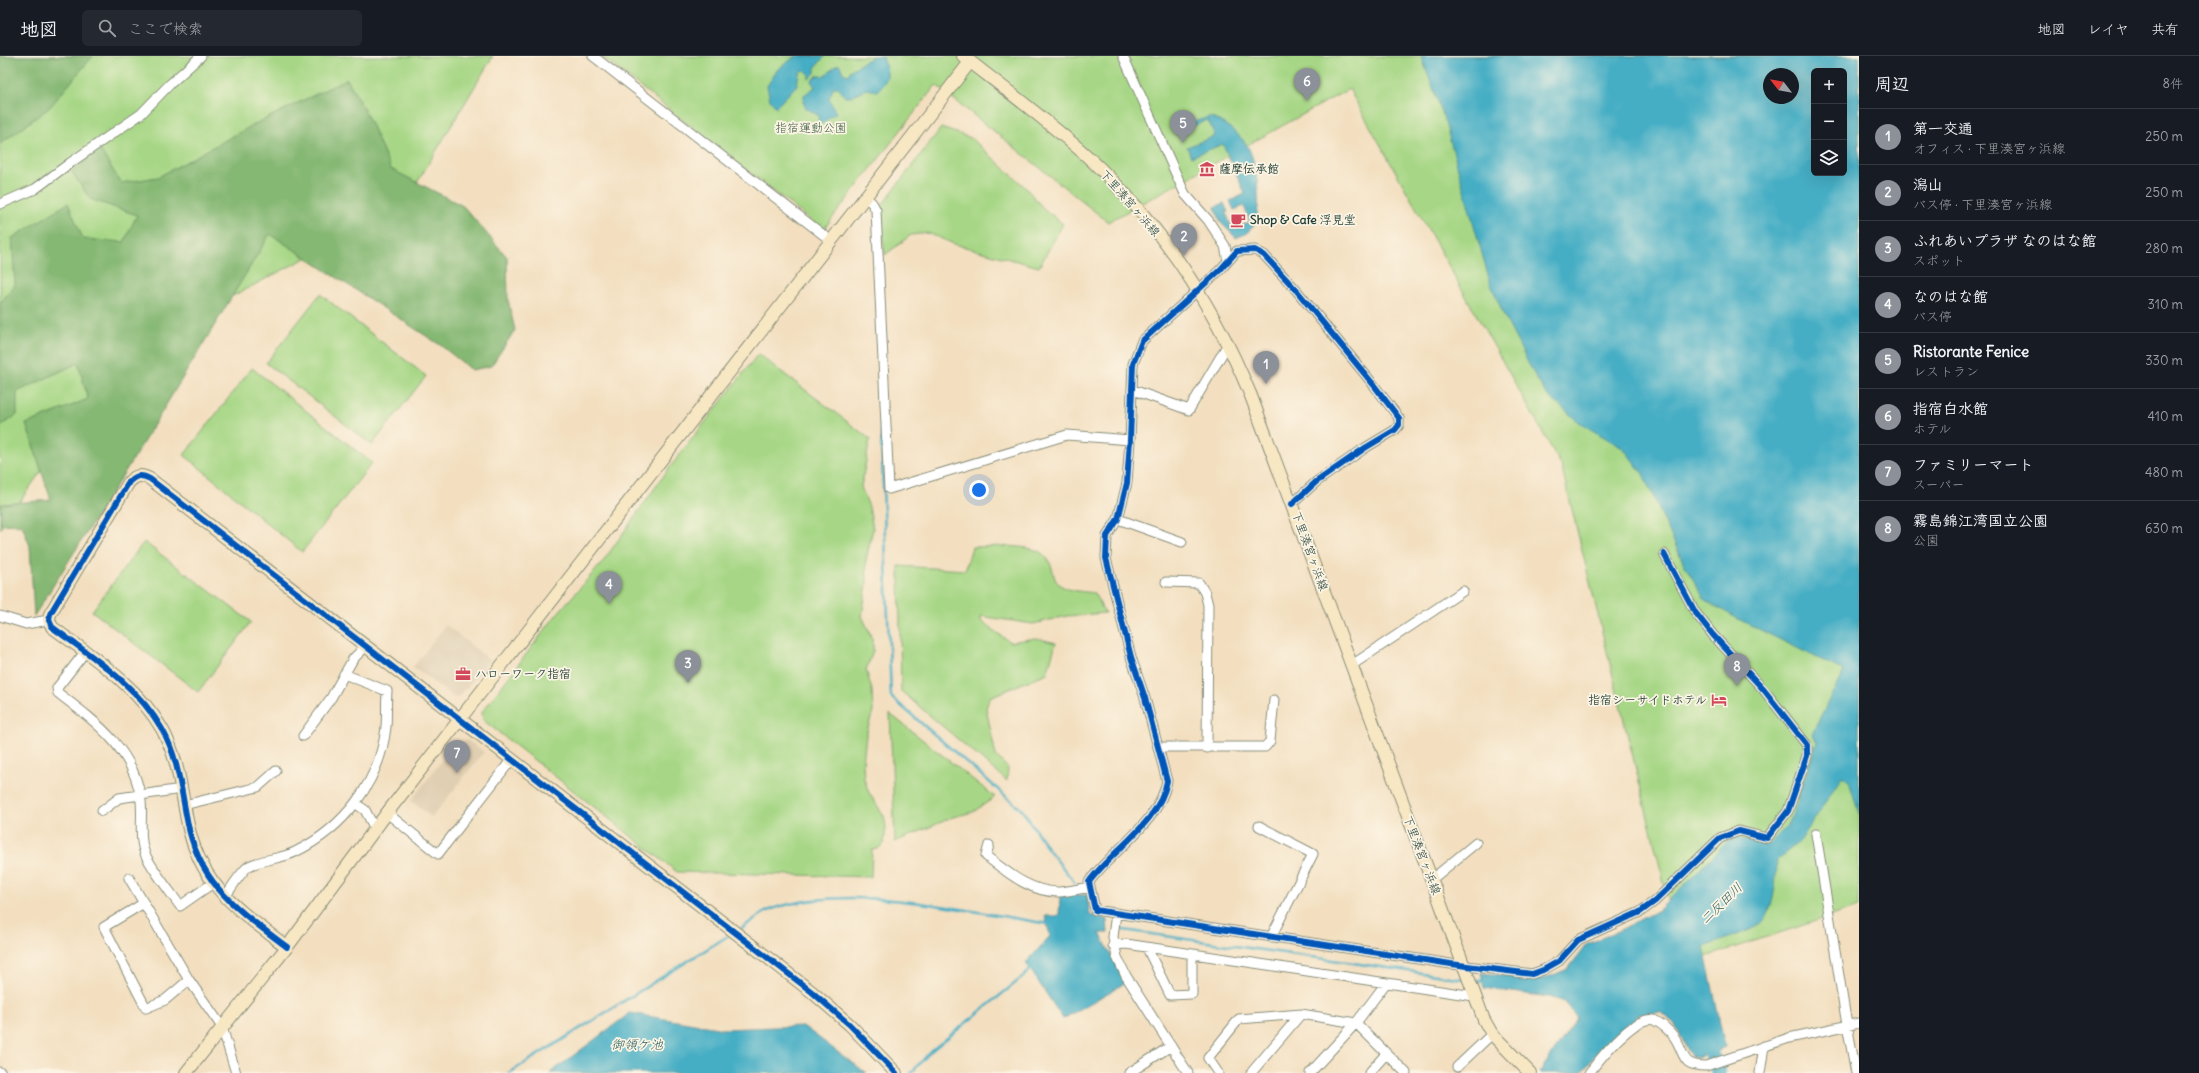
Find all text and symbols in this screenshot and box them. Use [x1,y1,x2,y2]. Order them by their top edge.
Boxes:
search box [82,10,362,46]
text: 地図 [20,17,58,41]
icon: search [96,17,118,39]
text: ここで検索 [128,19,203,38]
text: 地図 [2038,20,2066,38]
text: レイヤ [2088,20,2129,38]
text: 共有 [2151,20,2179,38]
pin: 6 [1294,68,1320,101]
north arrow [1763,68,1799,104]
map controls [1811,68,1847,176]
button: + [1811,68,1847,104]
text: 周辺 [1875,73,1909,95]
text: 8件 [2163,75,2183,92]
button: − [1811,104,1847,140]
pin: 5 [1170,110,1196,143]
text: 第一交通 [1913,119,1973,138]
park label: 指宿運動公園 [775,120,847,135]
text: 1 [1885,128,1891,145]
text: 250 m [2145,128,2183,145]
button: layers [1811,140,1847,176]
text: オフィス · 下里湊宮ヶ浜線 [1913,140,2065,157]
museum icon: 薩摩伝承館 [1198,160,1216,178]
place label: 薩摩伝承館 [1219,161,1279,176]
street label: 下里湊宮ヶ浜線 [1097,166,1164,239]
text: 潟山 [1913,175,1943,194]
text: 2 [1884,184,1892,201]
text: 250 m [2145,184,2183,201]
text: バス停 · 下里湊宮ヶ浜線 [1913,196,2052,213]
cafe icon: Shop & Cafe 浮見堂 [1229,211,1247,229]
place label: Shop & Cafe 浮見堂 [1250,212,1356,228]
pin: 2 [1171,223,1197,256]
text: ふれあいプラザ なのはな館 [1913,231,2097,250]
text: 3 [1884,240,1892,257]
text: 280 m [2145,240,2183,257]
text: スポット [1913,252,1965,269]
text: なのはな館 [1913,287,1988,306]
text: 4 [1884,296,1892,313]
text: 310 m [2148,296,2183,313]
text: バス停 [1913,308,1952,325]
text: Ristorante Fenice [1913,342,2029,361]
pin: 1 [1253,351,1279,384]
text: 5 [1884,352,1892,369]
text: 330 m [2145,352,2183,369]
text: レストラン [1913,363,1979,380]
text: 指宿白水館 [1913,399,1988,418]
text: 6 [1884,408,1892,425]
text: 410 m [2147,408,2183,425]
text: ホテル [1913,420,1951,437]
text: ファミリーマート [1913,455,2034,474]
text: 7 [1885,464,1891,481]
text: 480 m [2145,464,2183,481]
text: スーパー [1913,476,1964,493]
your location [969,480,989,500]
street label: 下里湊宮ヶ浜線 [1289,509,1332,593]
text: 霧島錦江湾国立公園 [1913,511,2048,530]
text: 8 [1884,520,1892,537]
text: 630 m [2145,520,2183,537]
text: 公園 [1913,532,1939,549]
pin: 4 [596,571,622,604]
pin: 3 [675,650,701,683]
pin: 8 [1724,653,1750,686]
office icon: ハローワーク指宿 [454,665,472,683]
place label: ハローワーク指宿 [475,666,571,681]
hotel icon: 指宿シーサイドホテル [1710,691,1728,709]
place label: 指宿シーサイドホテル [1588,692,1707,707]
pin: 7 [444,740,470,773]
street label: 下里湊宮ヶ浜線 [1400,813,1445,897]
water label: 二反田川 [1697,879,1746,928]
water label: 御領ケ池 [611,1036,664,1053]

